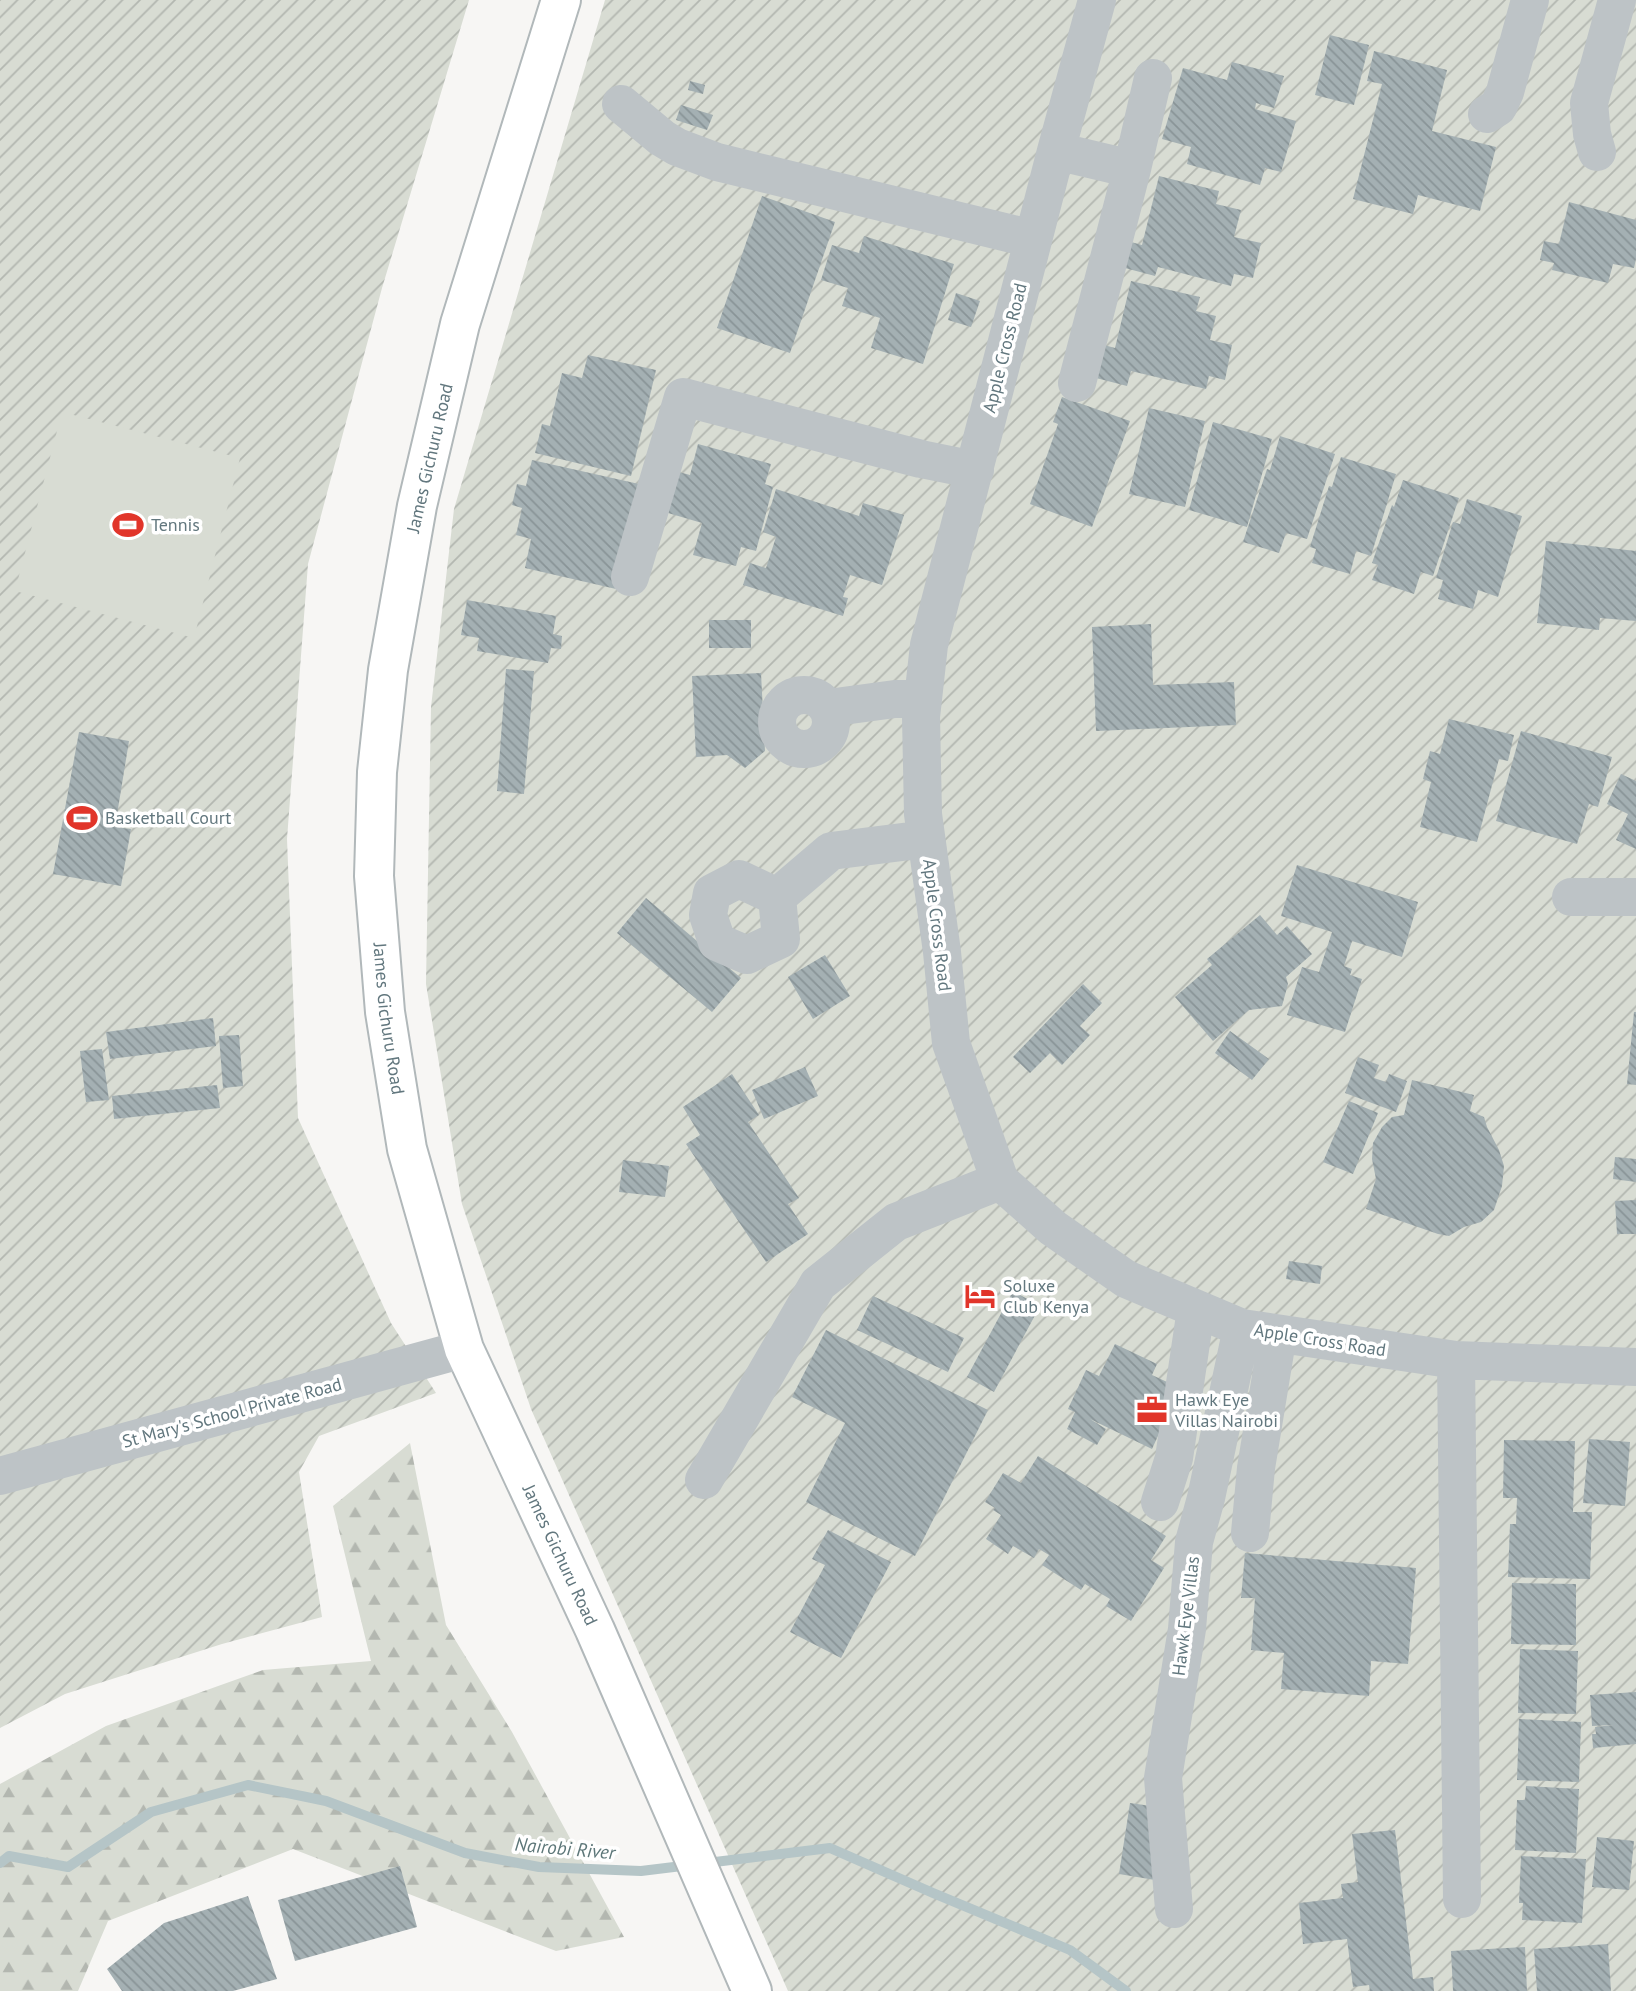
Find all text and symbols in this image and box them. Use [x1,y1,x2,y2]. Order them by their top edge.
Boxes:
street label: Apple Cross Road [977,281,1032,415]
street label: James Gichuru Road [401,381,458,536]
sports icon: Tennis [111,508,145,542]
place label: Tennis [151,513,200,536]
sports icon: Basketball Court [65,801,99,835]
place label: Basketball Court [105,806,231,829]
street label: Apple Cross Road [918,858,957,992]
street label: James Gichuru Road [368,941,410,1096]
place label: Soluxe Club Kenya [1003,1274,1089,1318]
hotel icon: Soluxe Club Kenya [963,1279,997,1313]
street label: Apple Cross Road [1253,1318,1388,1361]
street label: St Mary's School Private Road [120,1372,344,1453]
place label: Hawk Eye Villas Nairobi [1174,1388,1278,1432]
office icon: Hawk Eye Villas Nairobi [1135,1393,1169,1427]
street label: James Gichuru Road [517,1480,603,1629]
street label: Hawk Eye Villas [1167,1555,1204,1677]
water label: Nairobi River [514,1832,618,1864]

